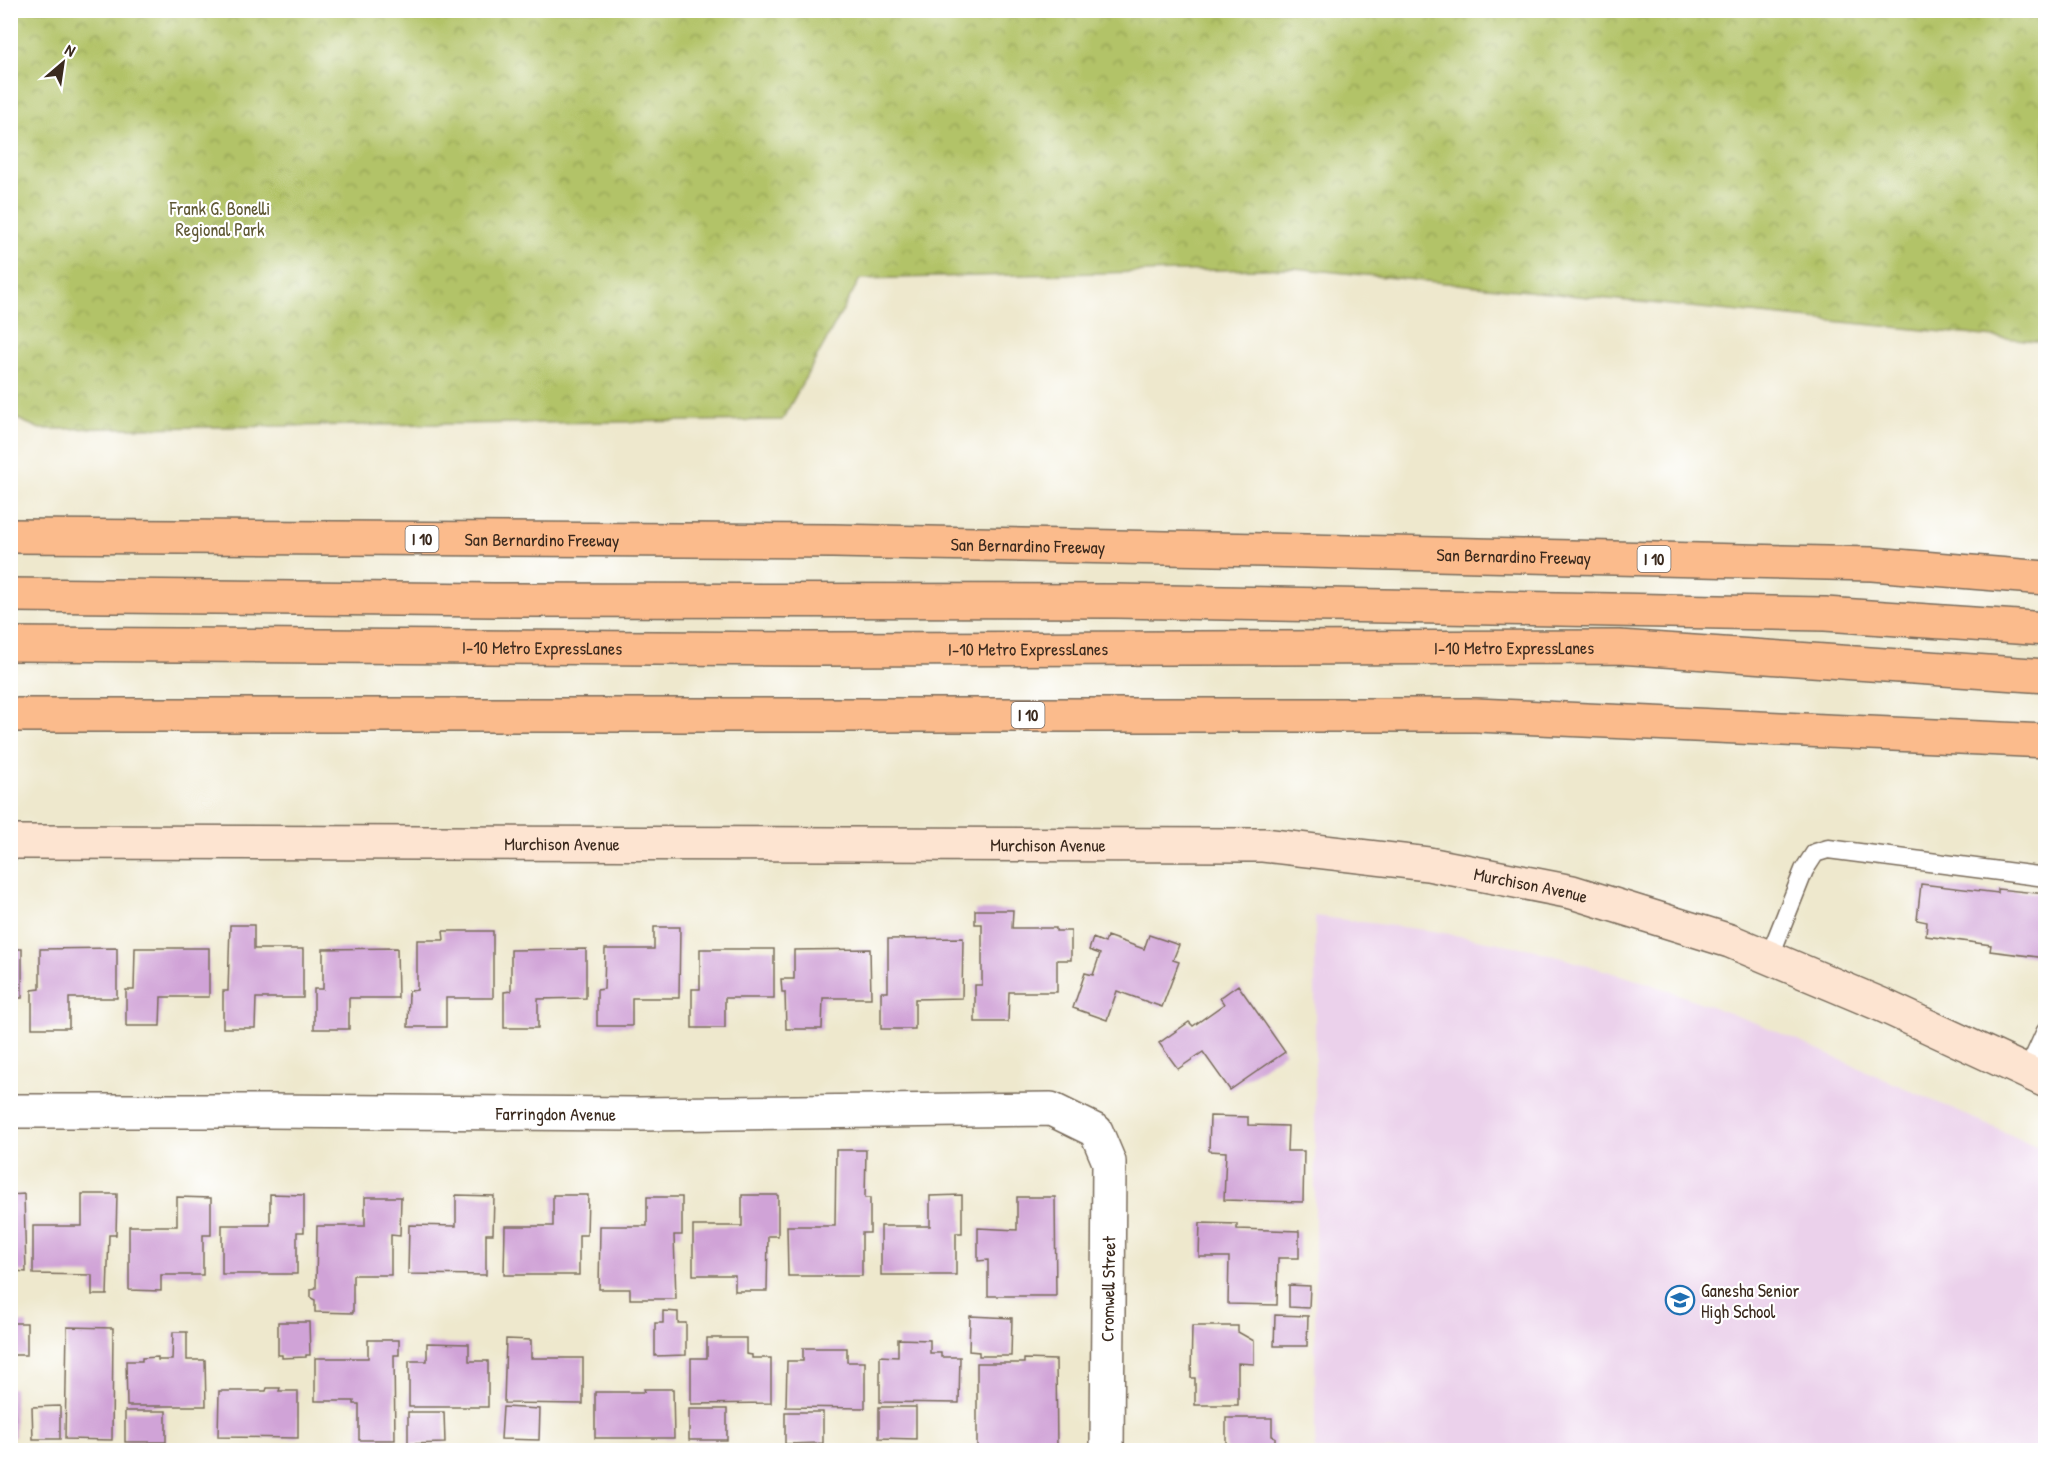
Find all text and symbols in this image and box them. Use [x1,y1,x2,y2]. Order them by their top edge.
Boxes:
north arrow [33,33,93,93]
text: N [61,38,80,62]
park label: Frank G. Bonelli Regional Park [169,196,270,242]
road number: I 10 [406,526,438,552]
street label: San Bernardino Freeway [465,526,620,552]
street label: San Bernardino Freeway [950,531,1106,559]
street label: San Bernardino Freeway [1436,541,1592,570]
road number: I 10 [1638,546,1670,572]
street label: I-10 Metro ExpressLanes [462,634,622,660]
street label: I-10 Metro ExpressLanes [1434,635,1594,660]
street label: I-10 Metro ExpressLanes [948,636,1108,661]
road number: I 10 [1012,702,1044,728]
street label: Murchison Avenue [504,831,620,856]
street label: Murchison Avenue [990,832,1106,857]
street label: Murchison Avenue [1472,861,1591,909]
street label: Farringdon Avenue [495,1100,616,1126]
street label: Cromwell Street [1095,1235,1121,1342]
place label: Ganesha Senior High School [1701,1278,1800,1324]
school or university icon: Ganesha Senior High School [1664,1284,1696,1316]

